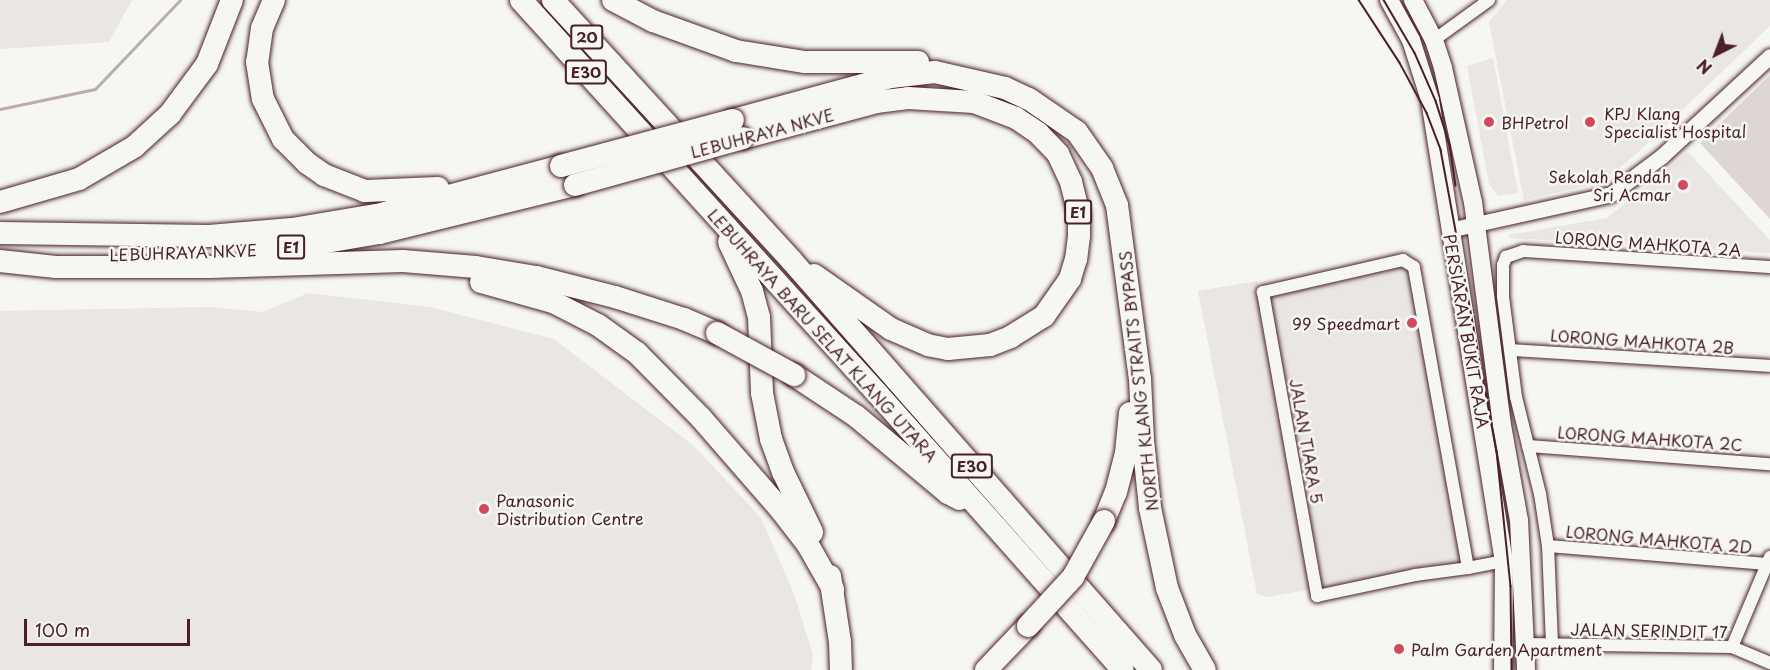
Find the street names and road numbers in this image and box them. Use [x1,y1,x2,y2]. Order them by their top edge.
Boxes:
road number: 20 [569,25,605,49]
road number: E30 [564,60,608,84]
street label: LEBUHRAYA NKVE [688,105,836,161]
road number: E1 [1063,200,1093,224]
street label: LEBUHRAYA BARU SELAT KLANG UTARA [704,204,942,466]
street label: LORONG MAHKOTA 2A [1554,227,1742,259]
street label: PERSIARAN BUKIT RAJA [1440,231,1494,431]
road number: E1 [276,235,306,259]
street label: LEBUHRAYA NKVE [108,240,258,264]
street label: NORTH KLANG STRAITS BYPASS [1115,248,1161,514]
street label: LORONG MAHKOTA 2B [1549,325,1735,357]
street label: JALAN TIARA 5 [1287,377,1327,505]
street label: LORONG MAHKOTA 2C [1556,422,1744,454]
road number: E30 [950,454,994,478]
street label: LORONG MAHKOTA 2D [1565,521,1753,557]
street label: JALAN SERINDIT 17 [1570,619,1728,641]

